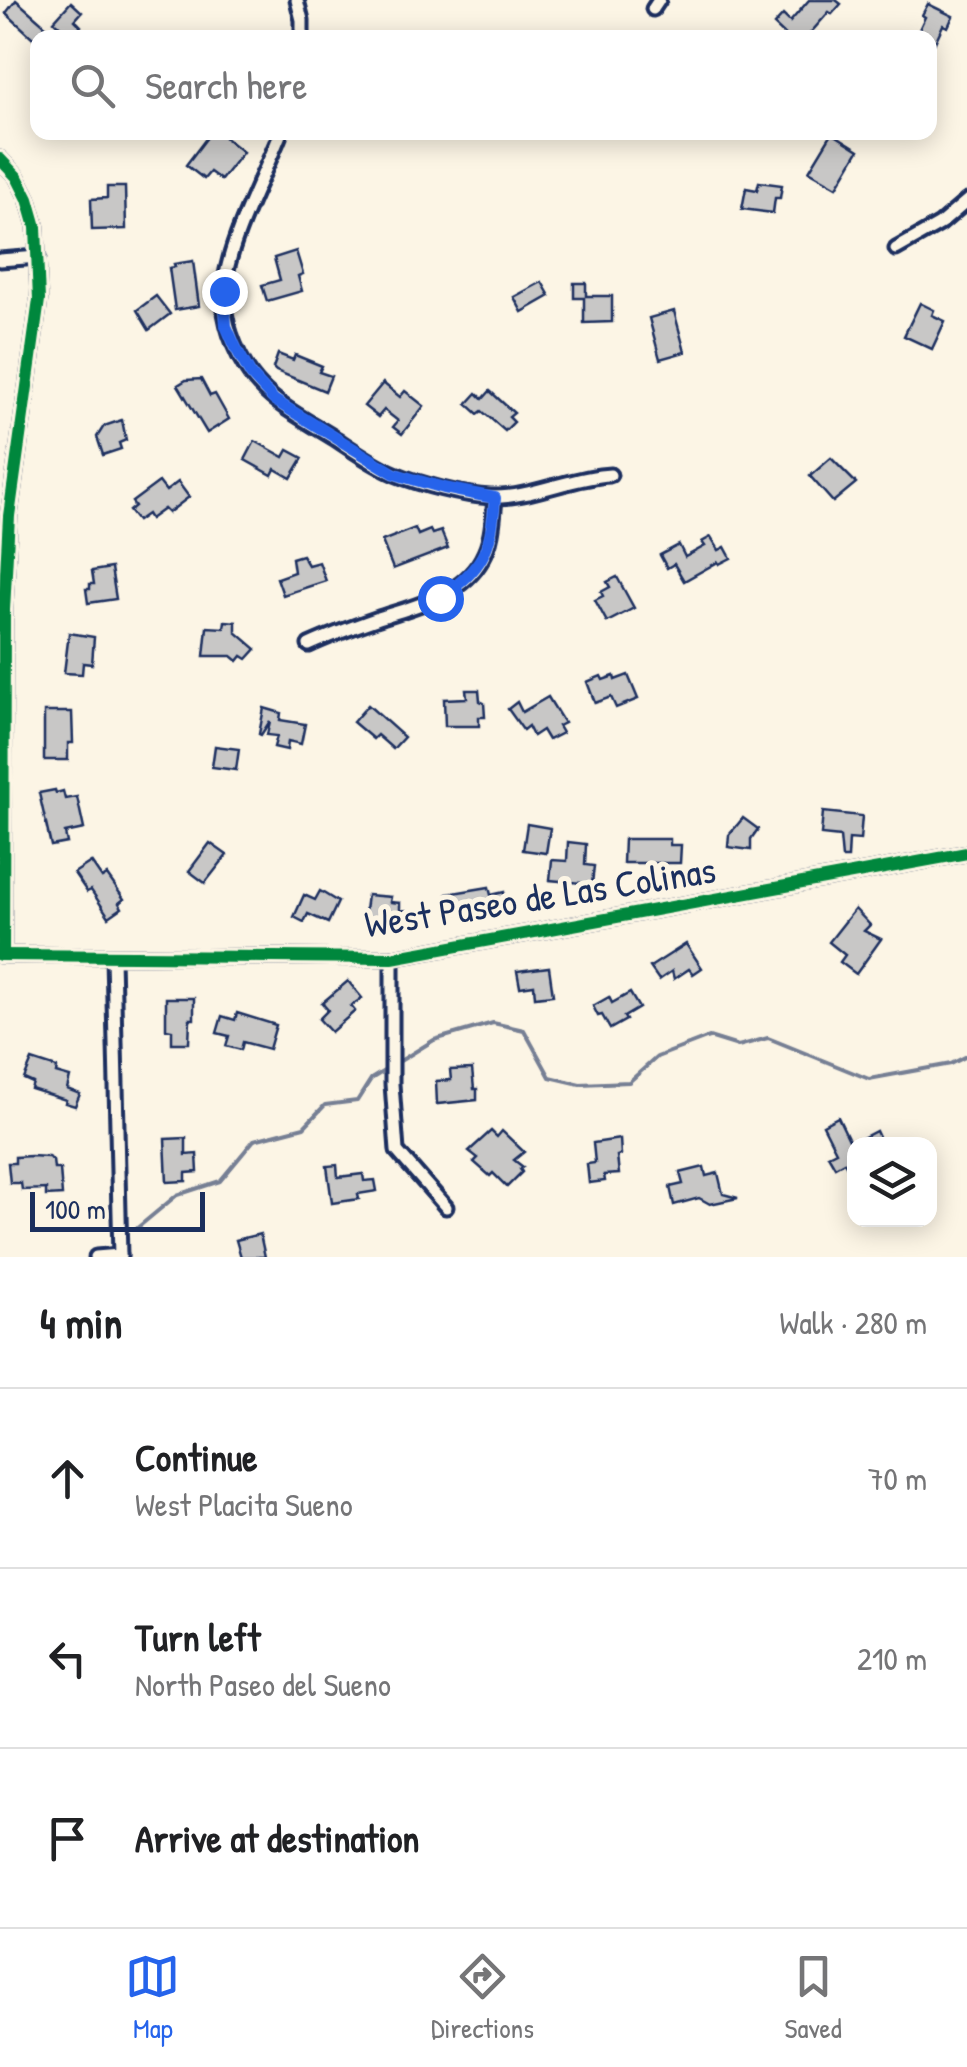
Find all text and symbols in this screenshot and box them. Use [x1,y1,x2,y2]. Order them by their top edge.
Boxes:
search box [30,30,937,140]
icon: search [65,58,120,113]
text: Search here [145,59,307,111]
route end [202,269,248,315]
route start [418,576,464,622]
street label: West Paseo de Las Colinas [361,843,719,949]
map controls [847,1137,937,1227]
button: layers [847,1137,937,1227]
scale bar [30,1187,205,1232]
text: 100 m [45,1190,106,1228]
text: 4 min [40,1294,122,1351]
text: Walk · 280 m [780,1301,927,1344]
text: Continue [135,1431,257,1483]
icon: ahead [40,1451,95,1506]
text: 70 m [868,1457,927,1500]
text: West Placita Sueno [135,1483,353,1526]
text: Turn left [135,1611,260,1663]
icon: left [40,1631,95,1686]
text: 210 m [857,1637,927,1680]
text: North Paseo del Sueno [135,1663,391,1706]
icon: arrive [40,1811,95,1866]
text: Arrive at destination [135,1812,419,1864]
tab: Map [125,1949,180,2047]
tab: Directions [431,1949,534,2047]
tab: Saved [785,1949,842,2047]

